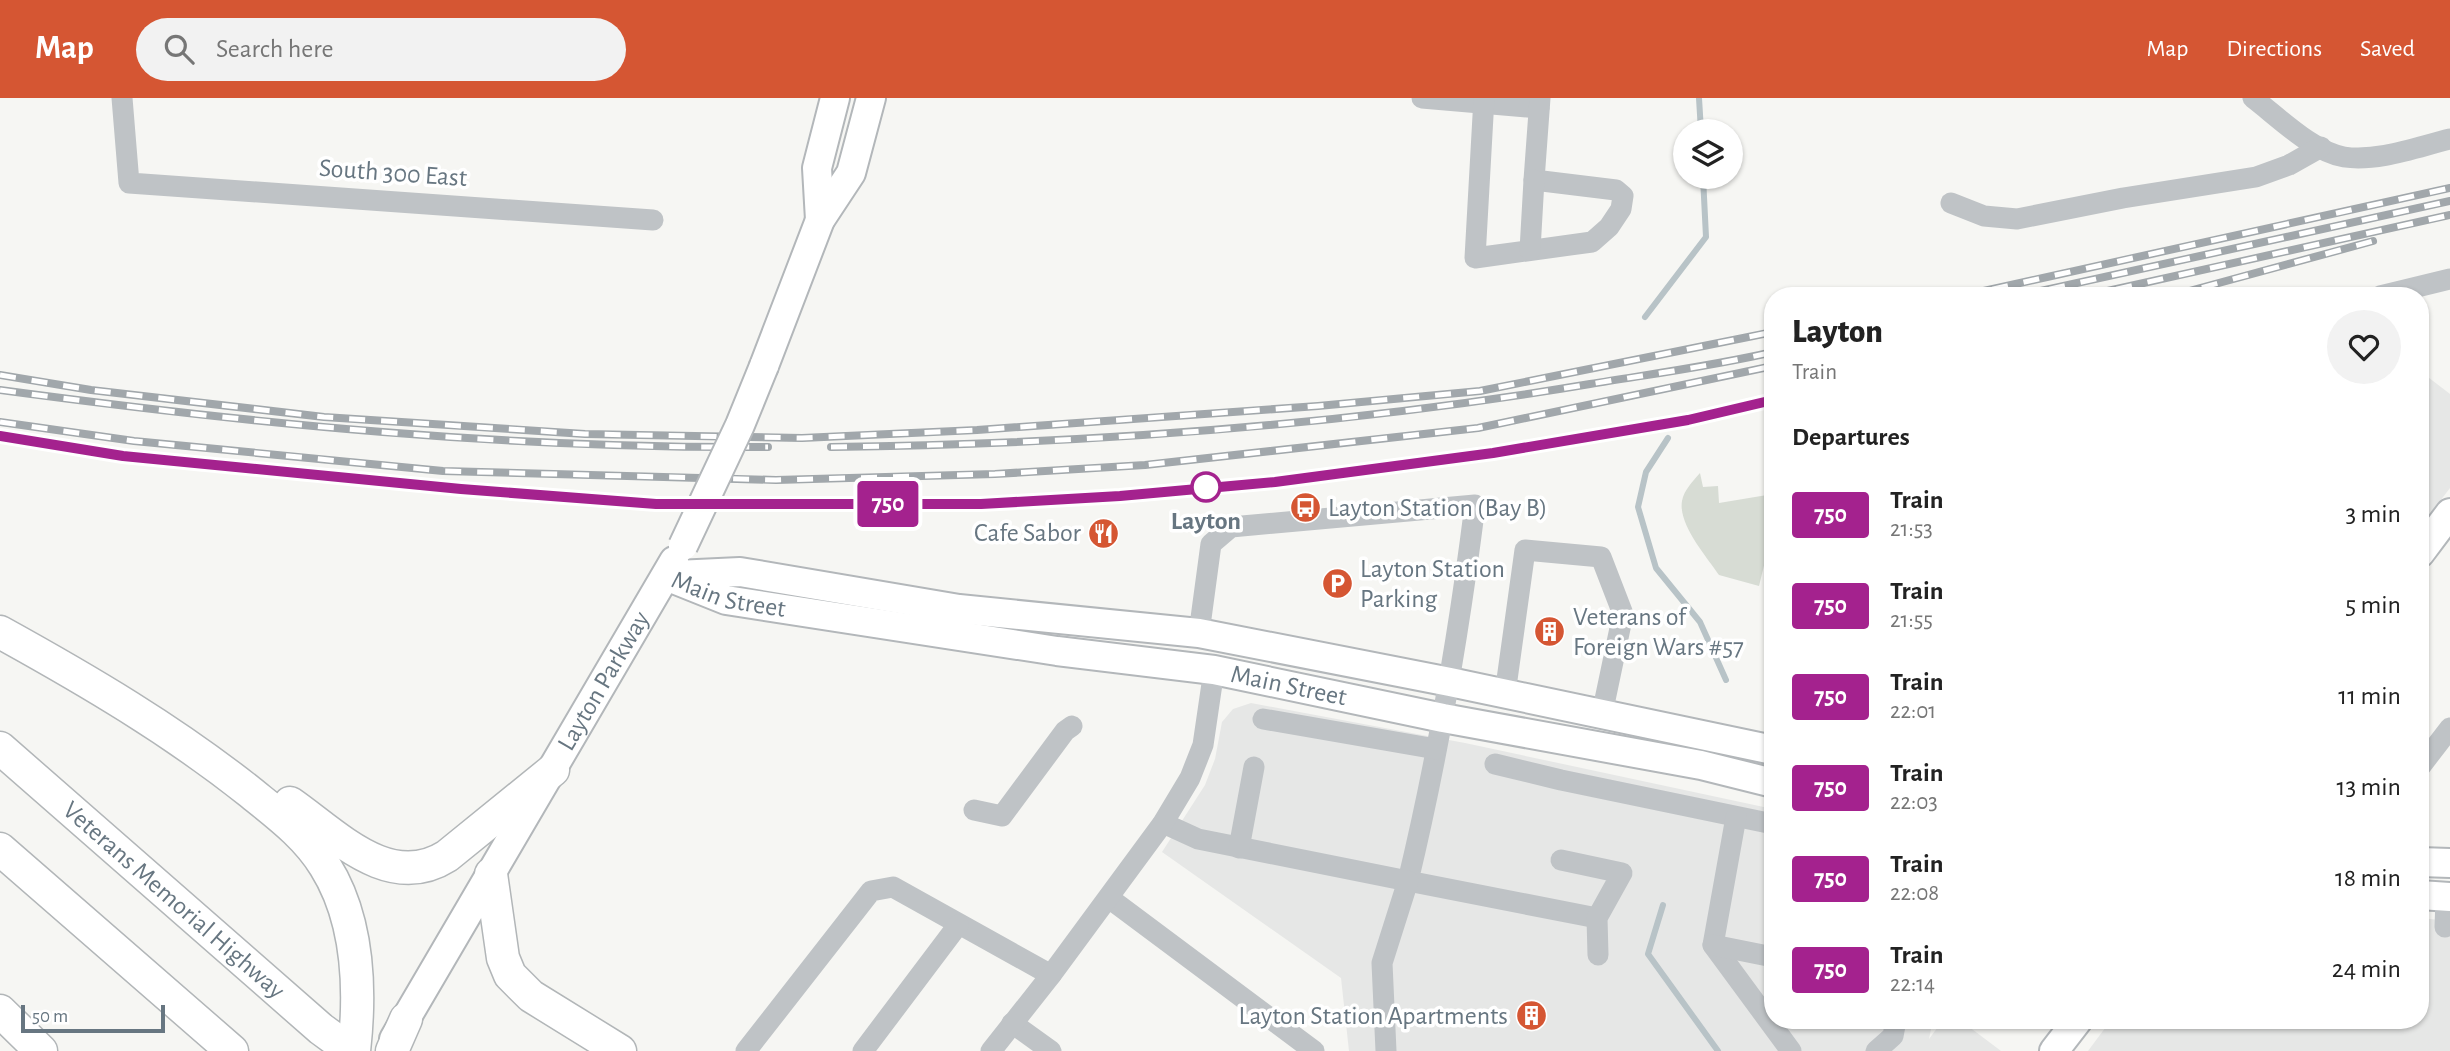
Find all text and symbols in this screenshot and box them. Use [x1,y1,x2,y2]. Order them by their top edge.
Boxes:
search box [136,18,626,81]
icon: search [160,30,198,68]
text: Map [35,32,94,65]
text: Search here [216,36,334,62]
text: Map [2146,37,2188,61]
text: Directions [2226,37,2322,61]
text: Saved [2360,37,2415,61]
map controls [1673,119,1743,189]
button: layers [1673,119,1743,189]
street label: South 300 East [318,155,468,191]
button: heart [2327,310,2401,384]
text: Layton [1792,316,1883,349]
text: Train [1792,361,1837,384]
text: Departures [1792,424,1910,450]
marker: Layton [1191,472,1221,502]
line badge: 750 [848,481,928,527]
text: Train [1890,487,1943,513]
bus stop icon: Layton Station (Bay B) [1288,491,1322,525]
text: 750 [871,492,905,516]
place label: Layton Station (Bay B) [1328,495,1548,521]
text: 3 min [2345,501,2401,527]
text: 750 [1814,503,1847,527]
place label: Layton [1171,508,1241,534]
restaurant icon: Cafe Sabor [1087,516,1121,550]
text: 21:53 [1890,518,1933,541]
place label: Cafe Sabor [974,520,1082,546]
place label: Layton Station Parking [1360,556,1505,612]
street label: Main Street [668,567,787,622]
parking icon: Layton Station Parking [1320,567,1354,601]
text: Train [1890,578,1943,604]
text: 5 min [2345,592,2401,618]
text: 750 [1814,594,1847,618]
place label: Veterans of Foreign Wars #57 [1573,604,1744,660]
street label: Layton Parkway [553,607,655,755]
text: 21:55 [1890,609,1933,632]
building icon: Veterans of Foreign Wars #57 [1533,615,1567,649]
street label: Main Street [1229,661,1349,710]
text: Train [1890,669,1943,695]
text: 11 min [2338,683,2401,709]
text: 750 [1814,685,1847,709]
text: 22:01 [1890,700,1936,723]
text: Train [1890,760,1943,786]
text: 13 min [2337,774,2401,800]
text: 750 [1814,776,1847,800]
text: 22:03 [1890,791,1938,814]
street label: Veterans Memorial Highway [58,796,290,1004]
text: Train [1890,851,1943,877]
text: 18 min [2335,865,2401,891]
text: 750 [1814,867,1847,891]
text: 22:08 [1890,882,1939,905]
text: Train [1890,942,1943,968]
text: 24 min [2332,956,2401,982]
text: 750 [1814,958,1847,982]
text: 22:14 [1890,973,1935,996]
building icon: Layton Station Apartments [1514,999,1548,1033]
scale bar [21,1002,164,1034]
place label: Layton Station Apartments [1239,1003,1508,1029]
text: 50 m [32,1007,68,1026]

